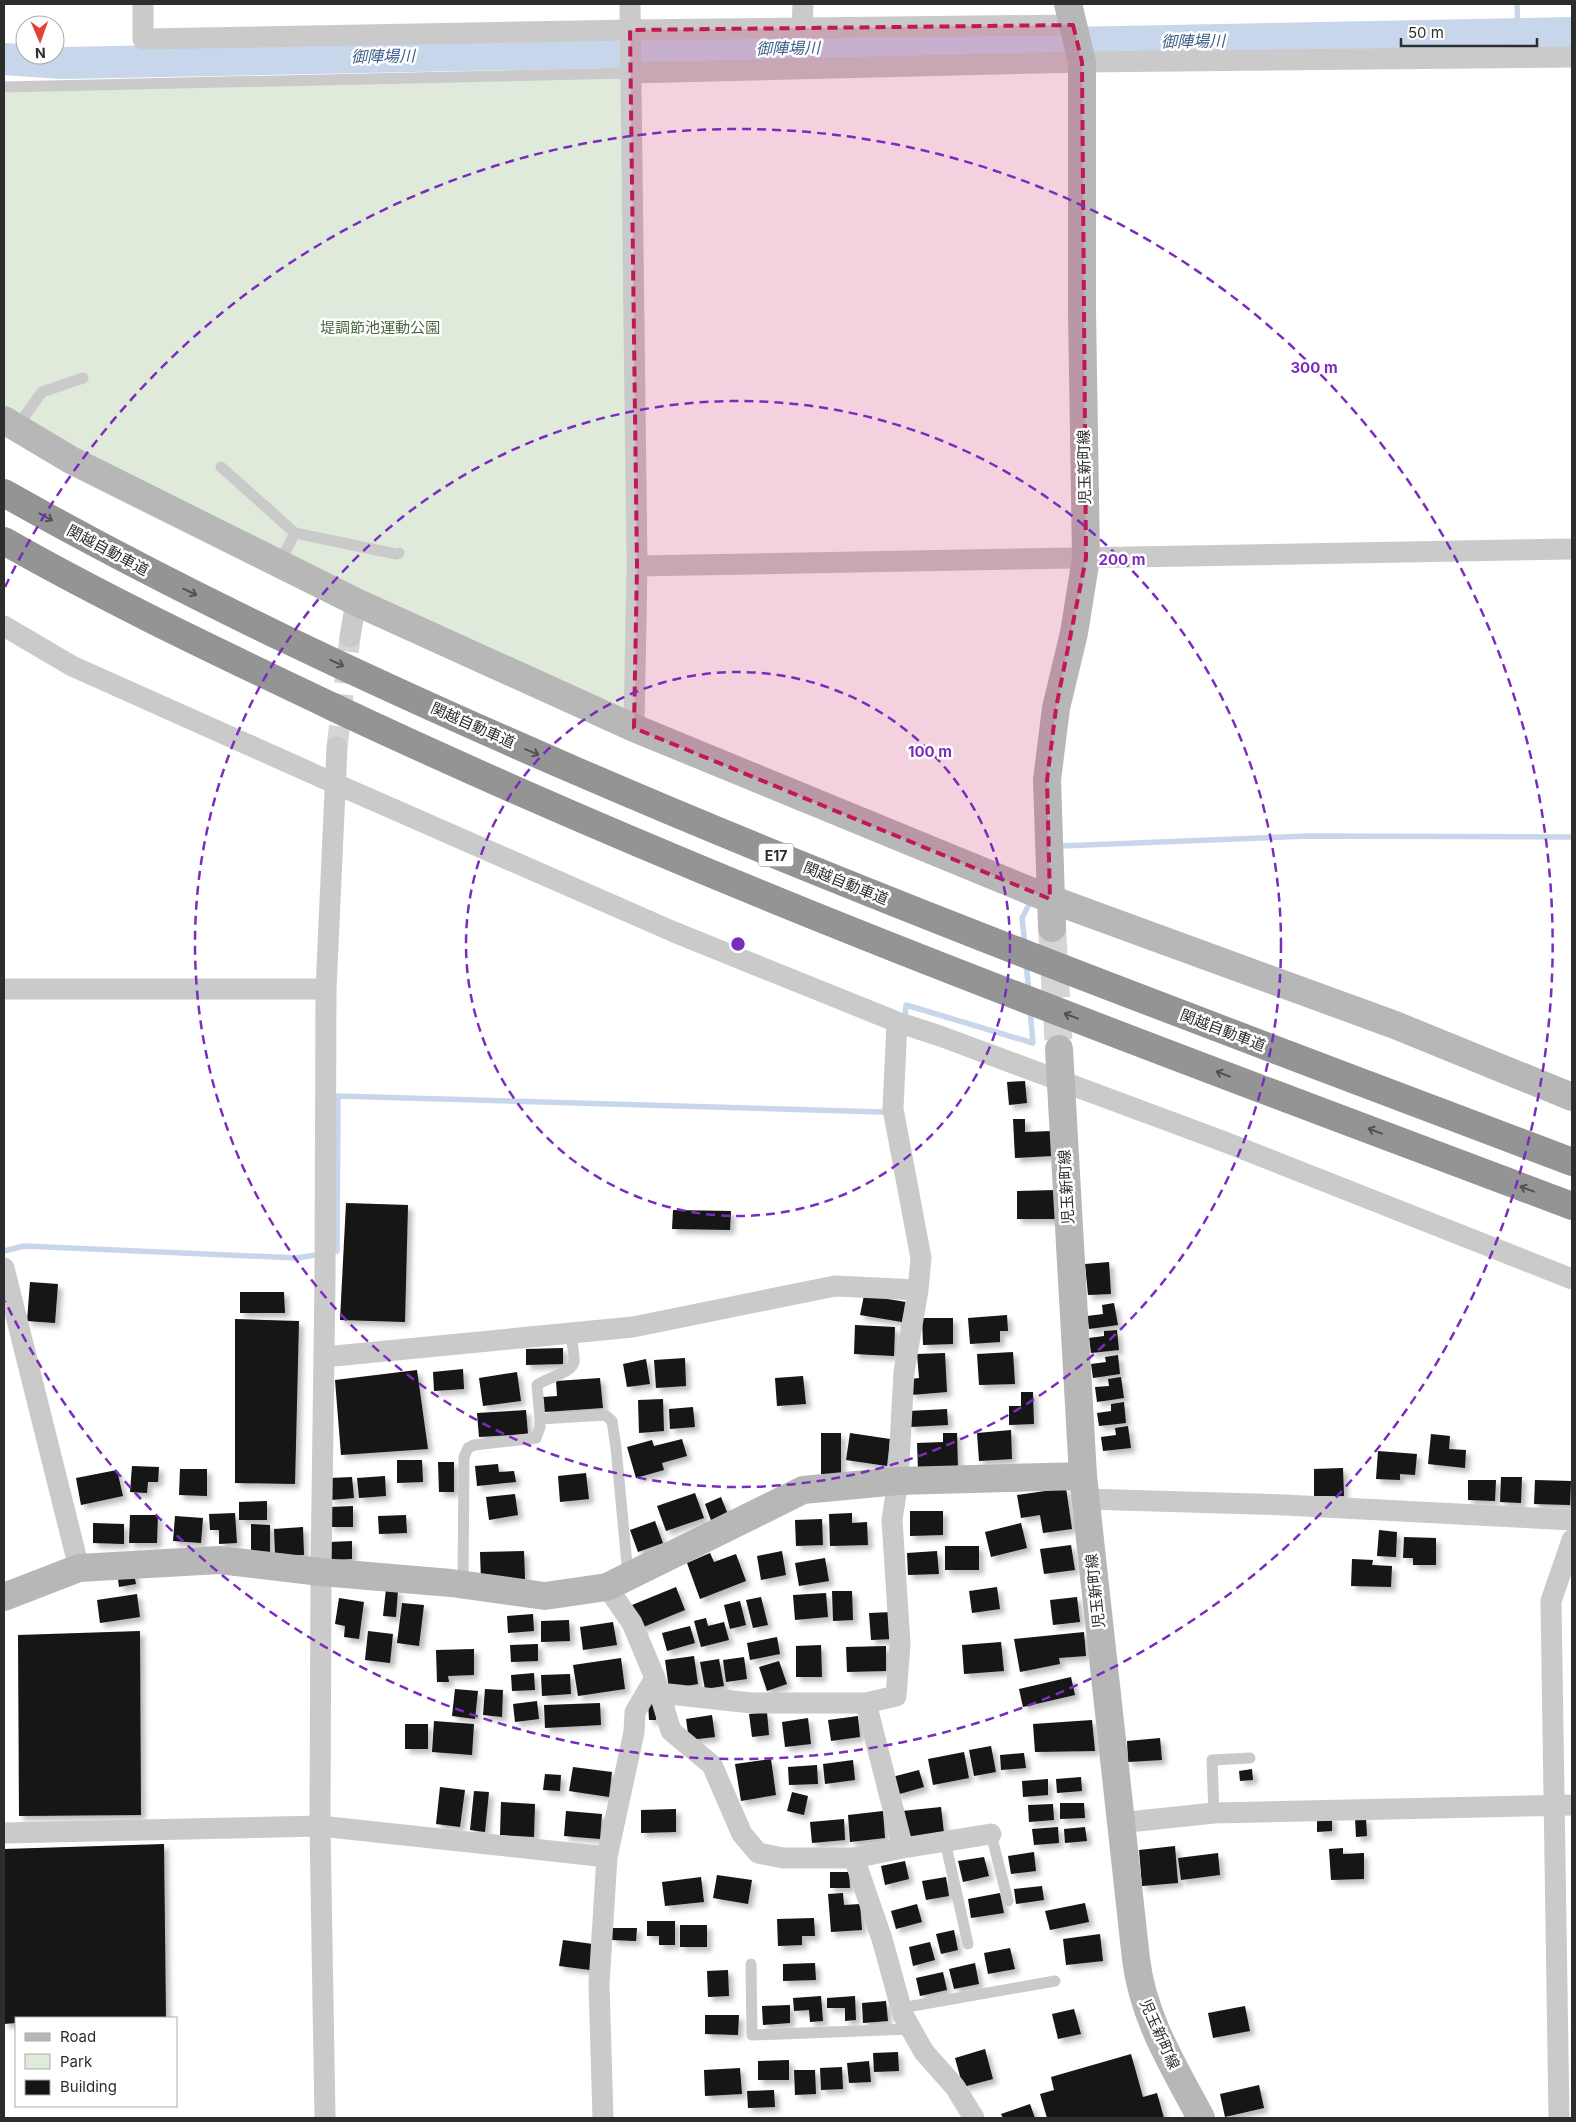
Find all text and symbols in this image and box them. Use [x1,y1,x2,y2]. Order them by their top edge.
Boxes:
north arrow [15,15,65,65]
scale bar [1401,15,1537,47]
text: 50 m [1408,23,1444,42]
water label: 御陣場川 [1161,30,1227,52]
water label: 御陣場川 [756,37,822,59]
text: N [35,45,46,62]
water label: 御陣場川 [351,45,417,67]
park label: 堤調節池運動公園 [320,318,440,337]
text: 300 m [1290,358,1338,377]
street label: 児玉新町線 [1074,429,1094,505]
one-way arrow [39,512,54,522]
street label: 関越自動車道 [64,520,152,580]
text: 200 m [1099,550,1145,569]
one-way arrow [183,587,198,597]
one-way arrow [329,659,344,668]
street label: 関越自動車道 [428,698,518,752]
text: 100 m [908,742,952,761]
one-way arrow [524,748,539,758]
road number: E17 [758,844,794,866]
street label: 関越自動車道 [801,857,891,909]
centre of rings [729,935,747,953]
street label: 関越自動車道 [1178,1005,1268,1055]
one-way arrow [1064,1011,1079,1020]
one-way arrow [1215,1069,1231,1078]
one-way arrow [1367,1126,1382,1135]
street label: 児玉新町線 [1055,1149,1077,1225]
one-way arrow [1519,1184,1535,1193]
street label: 児玉新町線 [1082,1553,1108,1629]
street label: 児玉新町線 [1136,1996,1184,2072]
legend [15,2017,178,2107]
text: Road [60,2027,96,2046]
text: Park [60,2052,93,2071]
text: Building [60,2077,117,2096]

